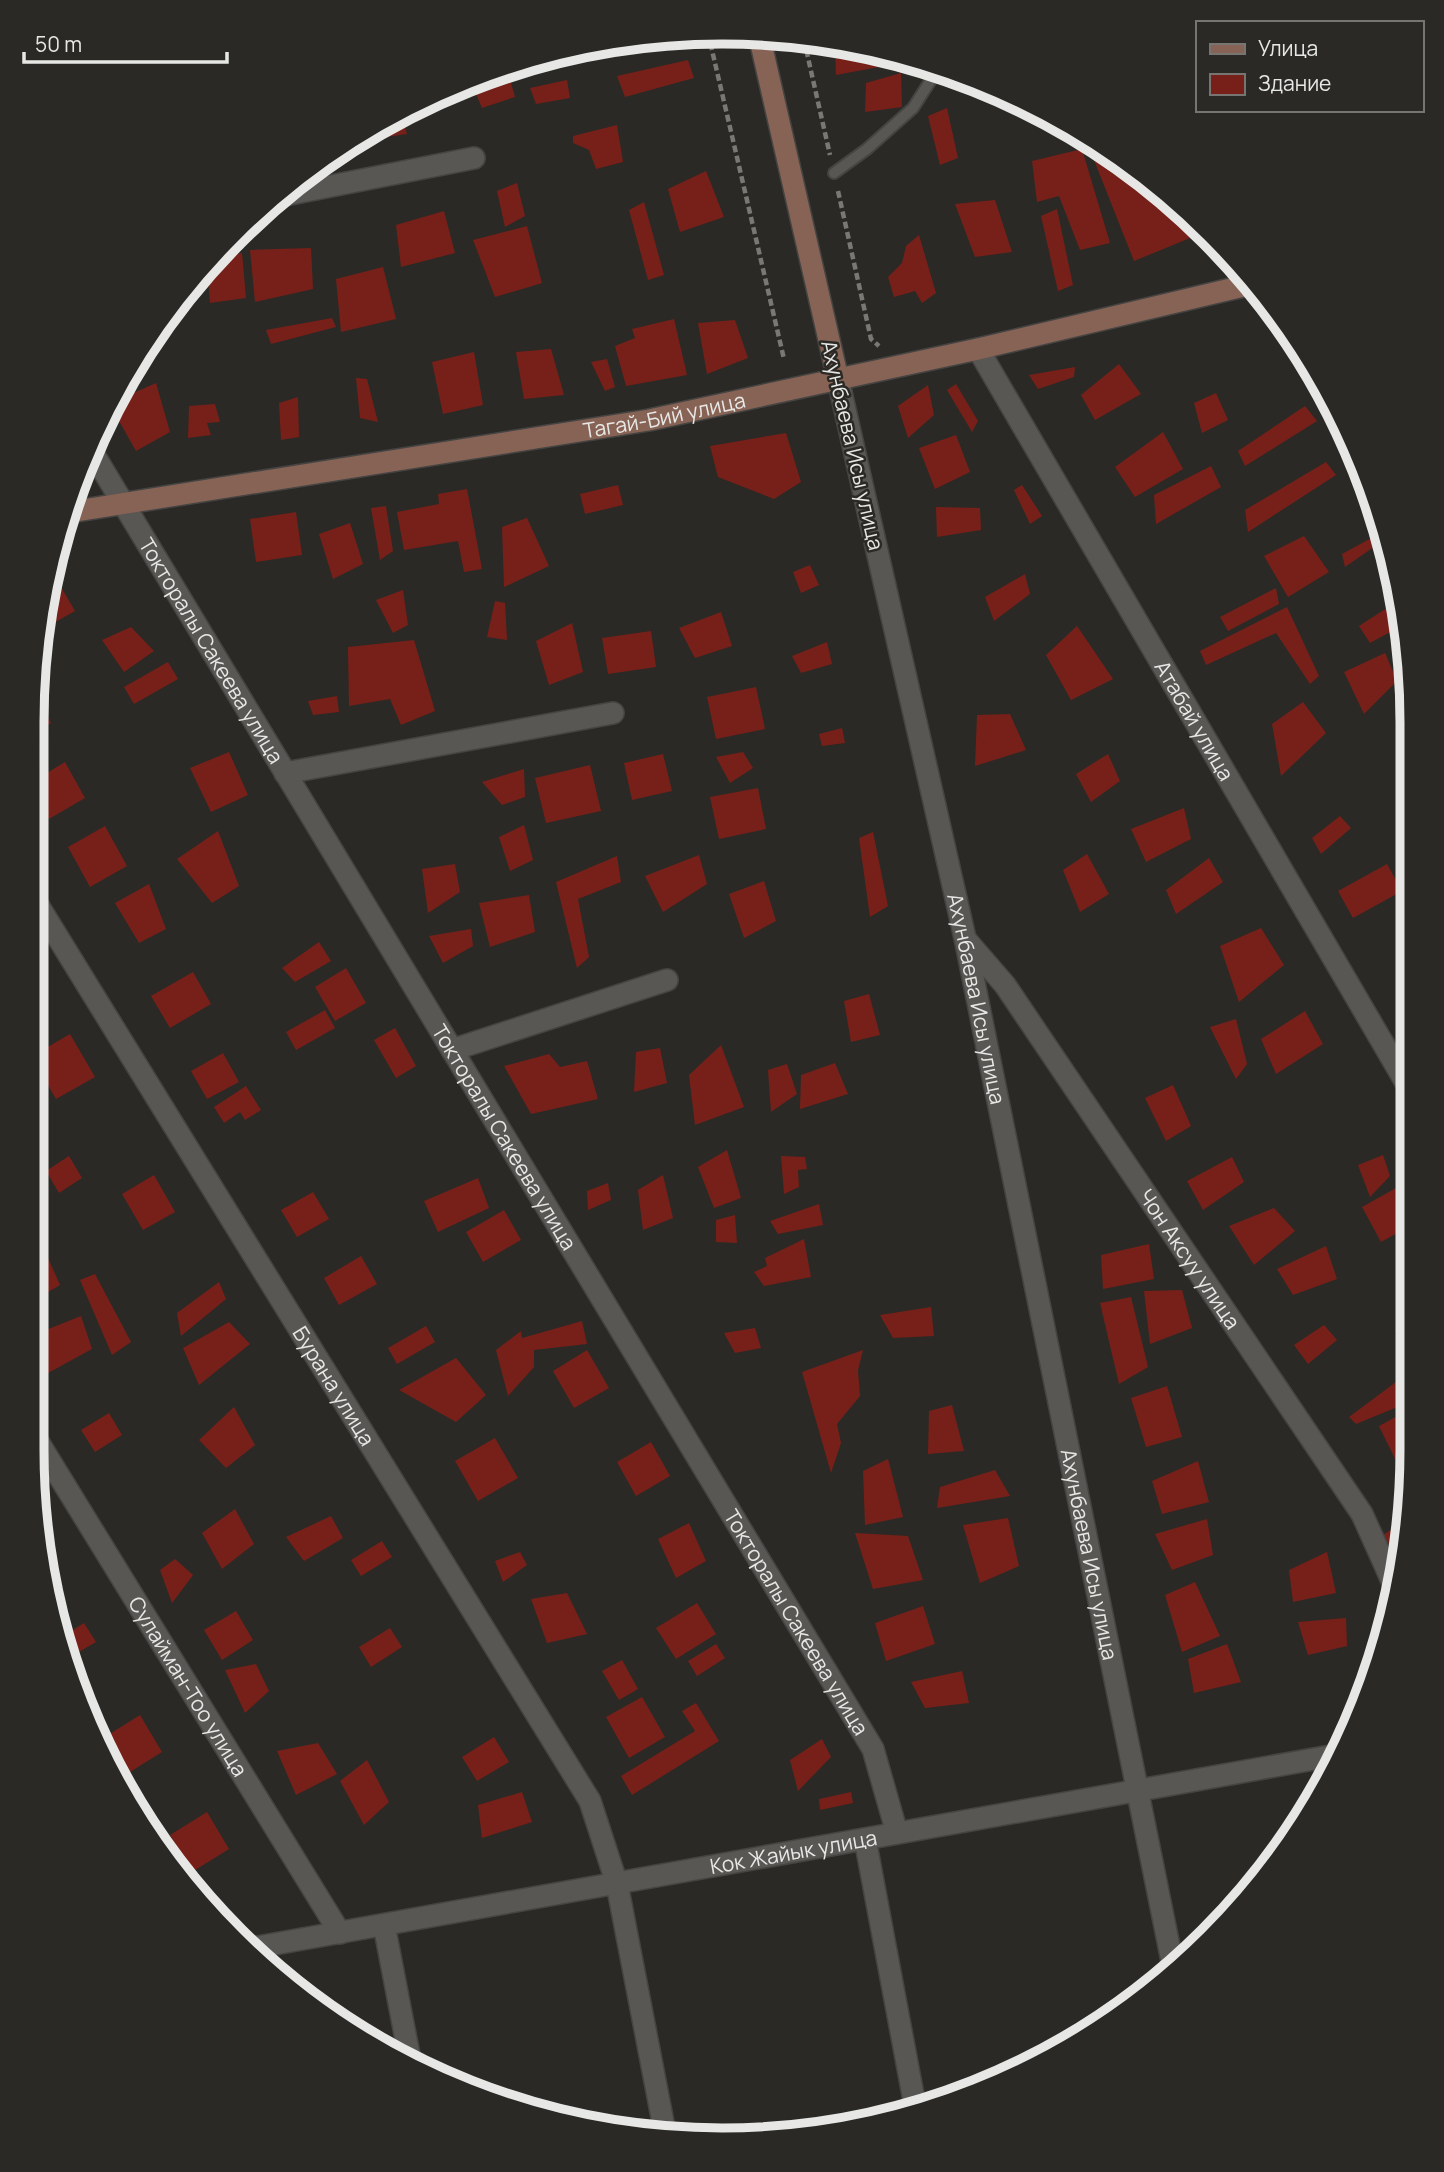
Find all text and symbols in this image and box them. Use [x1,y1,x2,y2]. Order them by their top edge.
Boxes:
scale bar [24,21,228,65]
legend [1196,21,1423,112]
text: 50 m [35,30,82,58]
text: Улица [1258,34,1318,62]
text: Здание [1258,69,1331,97]
street label: Ахунбаева Исы улица [815,337,891,553]
street label: Тагай-Бий улица [581,386,748,444]
street label: Токторалы Сакеева улица [133,532,290,769]
street label: Атабай улица [1149,655,1241,786]
street label: Ахунбаева Исы улица [941,890,1012,1107]
street label: Токторалы Сакеева улица [426,1019,583,1255]
street label: Чон Аксуу улица [1133,1183,1247,1334]
street label: Бурана улица [287,1321,382,1451]
street label: Ахунбаева Исы улица [1055,1446,1125,1662]
street label: Токторалы Сакеева улица [718,1504,875,1740]
street label: Сулайман-Тоо улица [122,1591,254,1781]
street label: Кок Жайык улица [708,1823,879,1880]

